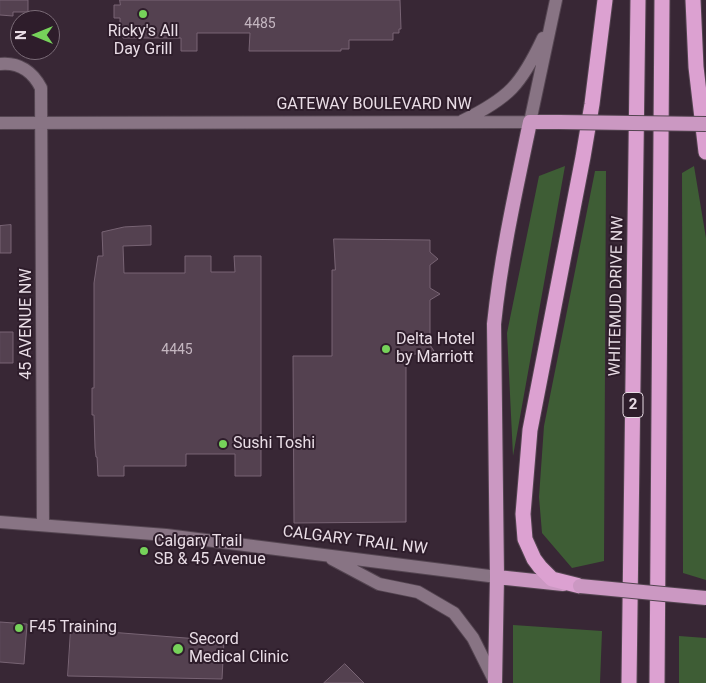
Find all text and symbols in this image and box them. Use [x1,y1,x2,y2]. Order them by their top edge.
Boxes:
marker: Ricky's All Day Grill [137,8,149,20]
north arrow [10,10,60,60]
house number: 4485 [244,16,276,32]
place label: Ricky's All Day Grill [108,22,178,60]
text: N [13,30,29,40]
street label: GATEWAY BOULEVARD NW [276,95,472,115]
street label: WHITEMUD DRIVE NW [606,215,628,377]
street label: 45 AVENUE NW [17,268,37,380]
place label: Delta Hotel by Marriott [396,330,475,368]
house number: 4445 [161,342,193,358]
marker: Delta Hotel by Marriott [380,343,392,355]
road number: 2 [623,392,643,418]
place label: Sushi Toshi [233,434,315,454]
marker: Sushi Toshi [217,438,229,450]
street label: CALGARY TRAIL NW [281,523,429,559]
place label: Calgary Trail SB & 45 Avenue [154,532,266,570]
marker: Calgary Trail SB & 45 Avenue [138,545,150,557]
place label: F45 Training [29,618,117,638]
marker: F45 Training [13,622,25,634]
place label: Secord Medical Clinic [189,630,289,668]
marker: Secord Medical Clinic [171,642,185,656]

